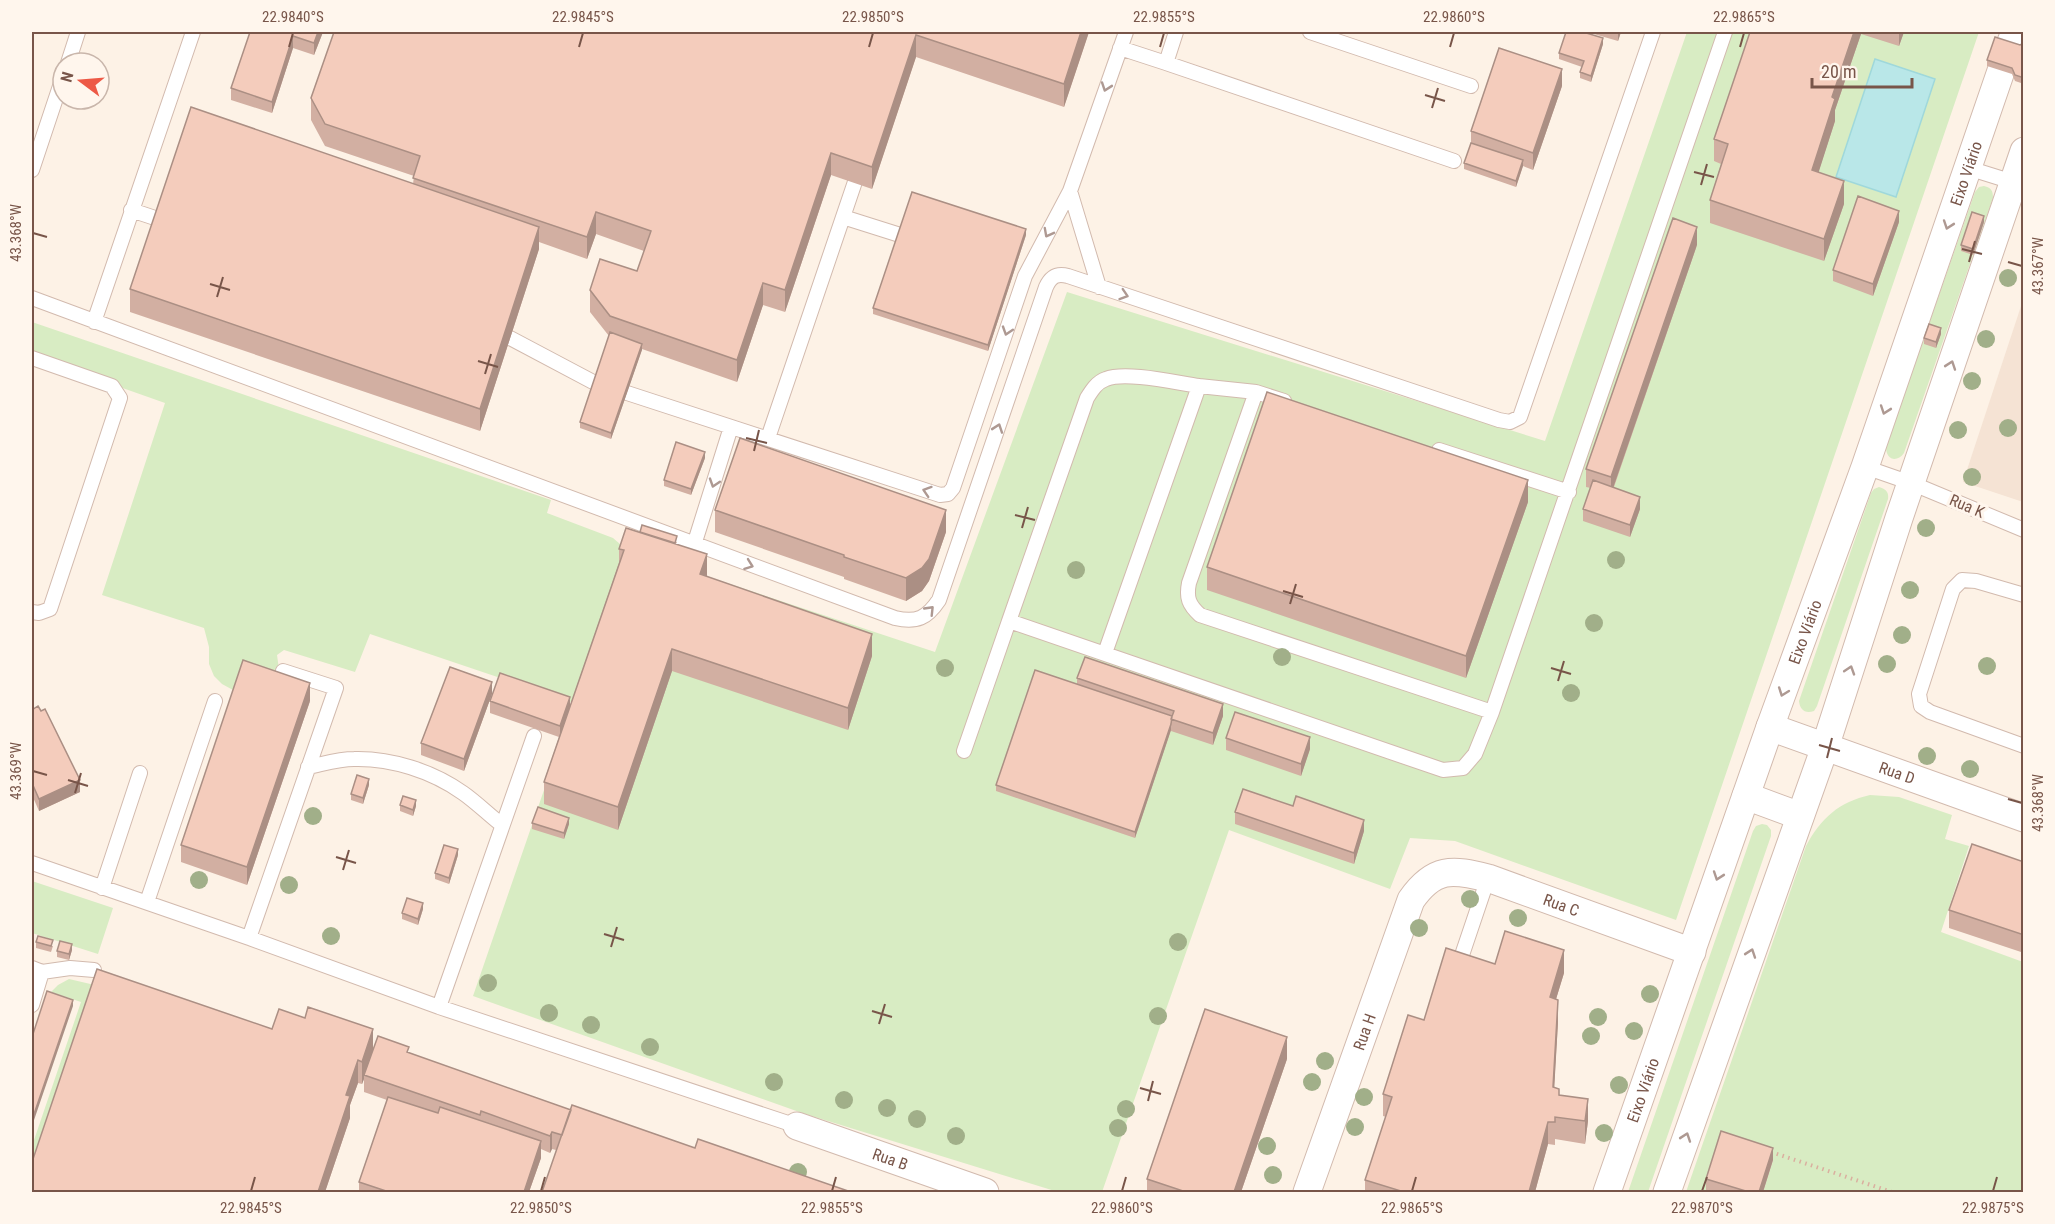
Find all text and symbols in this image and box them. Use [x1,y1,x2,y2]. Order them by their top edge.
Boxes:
text: 22.9840°S [262,8,324,26]
text: 22.9845°S [552,8,614,26]
text: 22.9850°S [842,8,904,26]
text: 22.9855°S [1133,8,1195,26]
text: 22.9860°S [1423,8,1485,26]
text: 22.9865°S [1713,8,1775,26]
north arrow [51,51,111,111]
scale bar [1812,51,1912,89]
text: 20 m [1821,61,1856,82]
text: N [57,70,78,84]
one-way arrow [1101,81,1114,92]
street label: Eixo Viário [1946,139,1986,208]
text: 43.368°W [7,203,25,262]
one-way arrow [1943,219,1956,230]
one-way arrow [1043,227,1055,238]
text: 43.367°W [2029,236,2047,295]
one-way arrow [1118,288,1129,300]
one-way arrow [1002,325,1014,336]
one-way arrow [1943,361,1956,371]
one-way arrow [1880,404,1892,415]
one-way arrow [990,423,1003,434]
one-way arrow [709,477,721,488]
one-way arrow [922,485,933,498]
street label: Rua K [1947,490,1988,522]
one-way arrow [743,558,754,571]
street label: Eixo Viário [1784,597,1825,667]
one-way arrow [923,606,934,616]
one-way arrow [1843,665,1855,676]
one-way arrow [1778,686,1791,697]
text: 43.369°W [7,741,25,800]
street label: Rua D [1877,757,1918,788]
text: 43.368°W [2029,773,2047,832]
one-way arrow [1713,870,1726,881]
street label: Rua C [1541,889,1582,920]
one-way arrow [1743,948,1756,959]
street label: Rua H [1349,1011,1379,1053]
street label: Eixo Viário [1623,1055,1663,1125]
one-way arrow [1679,1132,1692,1143]
street label: Rua B [870,1144,911,1174]
text: 22.9845°S [220,1199,282,1217]
text: 22.9850°S [510,1199,572,1217]
text: 22.9855°S [801,1199,863,1217]
text: 22.9860°S [1091,1199,1153,1217]
text: 22.9865°S [1381,1199,1443,1217]
text: 22.9870°S [1671,1199,1733,1217]
text: 22.9875°S [1962,1199,2024,1217]

